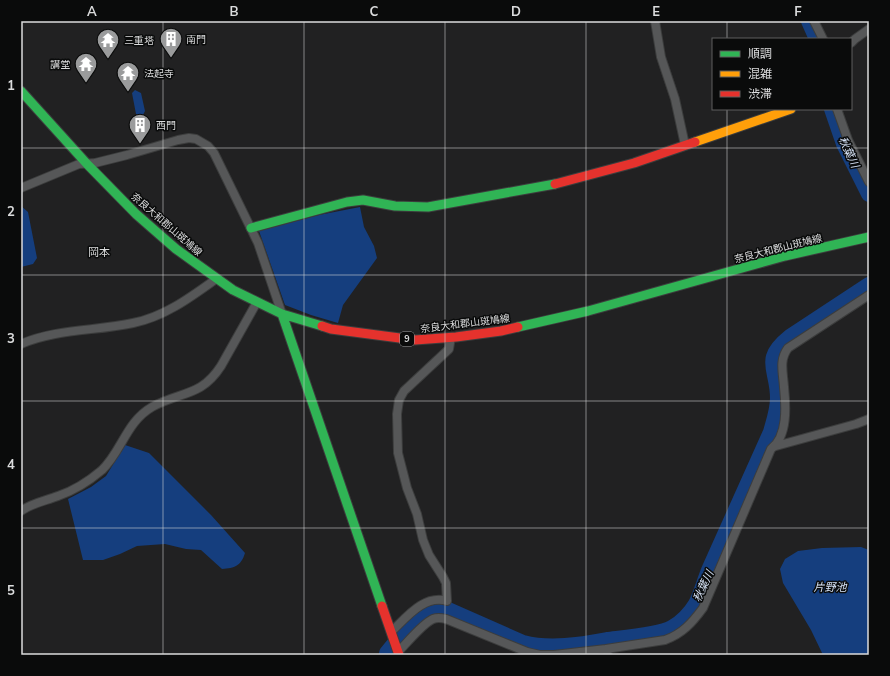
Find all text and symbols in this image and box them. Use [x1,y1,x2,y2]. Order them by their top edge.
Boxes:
text: A [87,3,97,19]
text: B [230,3,239,19]
text: C [370,3,379,19]
text: D [511,3,521,19]
text: E [652,3,660,19]
text: F [794,3,802,19]
building icon: 南門 [158,26,184,59]
temple icon: 三重塔 [95,27,121,60]
place label: 南門 [186,33,206,46]
place label: 三重塔 [124,34,154,47]
legend [712,38,852,110]
text: 順調 [748,46,772,61]
temple icon: 講堂 [73,51,99,84]
place label: 講堂 [50,58,70,71]
temple icon: 法起寺 [115,60,141,93]
text: 混雑 [748,66,772,81]
place label: 法起寺 [144,67,174,80]
text: 1 [7,77,15,93]
text: 渋滞 [748,86,772,101]
building icon: 西門 [127,112,153,145]
place label: 西門 [156,119,176,132]
water label: 秋葉川 [836,134,863,171]
street label: 奈良大和郡山斑鳩線 [128,190,205,259]
text: 2 [7,203,15,219]
street label: 奈良大和郡山斑鳩線 [733,231,823,266]
district label: 岡本 [88,245,110,259]
street label: 奈良大和郡山斑鳩線 [420,312,511,335]
text: 3 [7,330,15,346]
road number: 9 [400,332,414,346]
text: 4 [7,456,15,472]
water label: 秋葉川 [690,567,717,604]
water label: 片野池 [814,580,847,594]
text: 5 [7,582,15,598]

